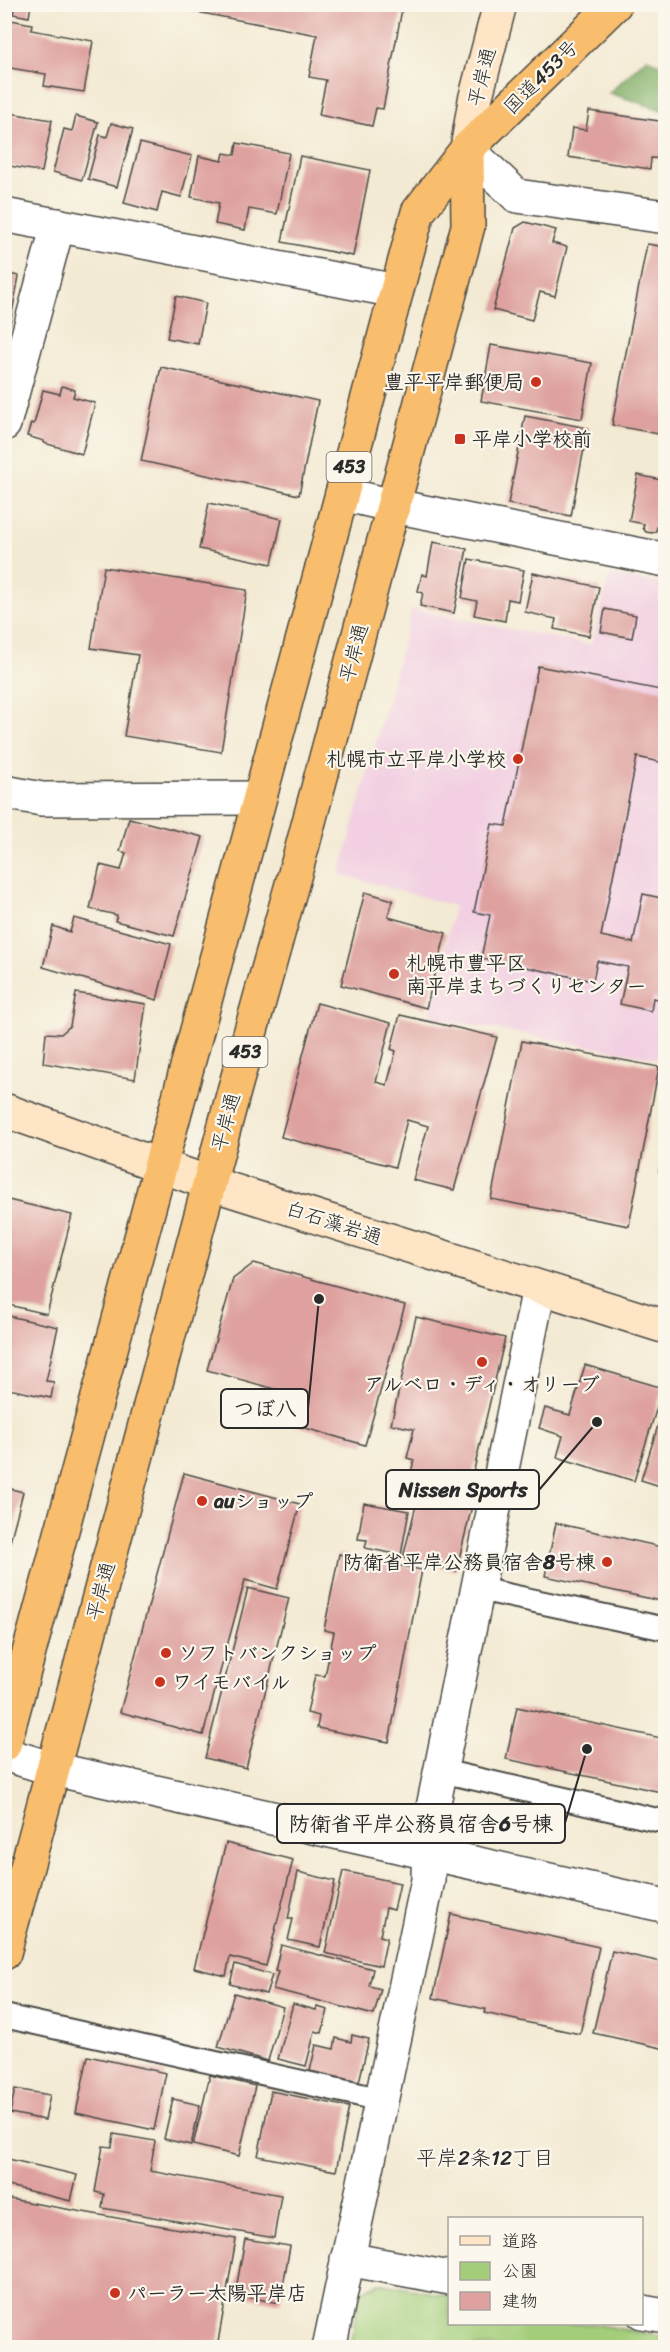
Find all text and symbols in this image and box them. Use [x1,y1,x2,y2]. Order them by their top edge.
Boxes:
street label: 国道453号 [495,31,587,123]
street label: 平岸通 [458,44,506,110]
place label: 豊平平岸郵便局 [384,365,524,400]
marker: 豊平平岸郵便局 [529,375,543,389]
place label: 平岸小学校前 [472,422,592,457]
marker: 平岸小学校前 [453,432,467,446]
road number: 453 [326,452,372,482]
street label: 平岸通 [329,619,379,687]
place label: 札幌市立平岸小学校 [326,742,506,777]
marker: 札幌市立平岸小学校 [511,752,525,766]
place label: 札幌市豊平区 南平岸まちづくりセンター [406,946,647,1004]
marker: 札幌市豊平区 南平岸まちづくりセンター [387,967,401,981]
road number: 453 [222,1037,268,1067]
street label: 平岸通 [201,1088,251,1156]
street label: 白石藻岩通 [281,1191,387,1255]
marker: アルベロ・ディ・オリーブ [475,1355,489,1369]
place label: アルベロ・ディ・オリーブ [364,1367,600,1402]
callout: つぼ八 [221,1389,308,1428]
text: つぼ八 [234,1390,297,1428]
callout: Nissen Sports [386,1470,539,1509]
text: Nissen Sports [398,1471,529,1509]
place label: auショップ [213,1484,313,1519]
marker: auショップ [195,1494,209,1508]
place label: 防衛省平岸公務員宿舎8号棟 [343,1545,596,1580]
marker: 防衛省平岸公務員宿舎8号棟 [600,1555,614,1569]
street label: 平岸通 [76,1557,126,1625]
place label: ソフトバンクショップ [178,1636,376,1671]
marker: ソフトバンクショップ [159,1646,173,1660]
place label: ワイモバイル [172,1665,291,1700]
marker: ワイモバイル [153,1675,167,1689]
callout: 防衛省平岸公務員宿舎6号棟 [277,1804,565,1843]
text: 防衛省平岸公務員宿舎6号棟 [289,1805,553,1843]
district label: 平岸2条12丁目 [416,2139,554,2177]
legend [448,2217,643,2325]
text: 道路 [502,2225,538,2257]
text: 公園 [502,2255,538,2287]
place label: パーラー太陽平岸店 [127,2276,307,2311]
text: 建物 [502,2285,538,2317]
marker: パーラー太陽平岸店 [108,2286,122,2300]

